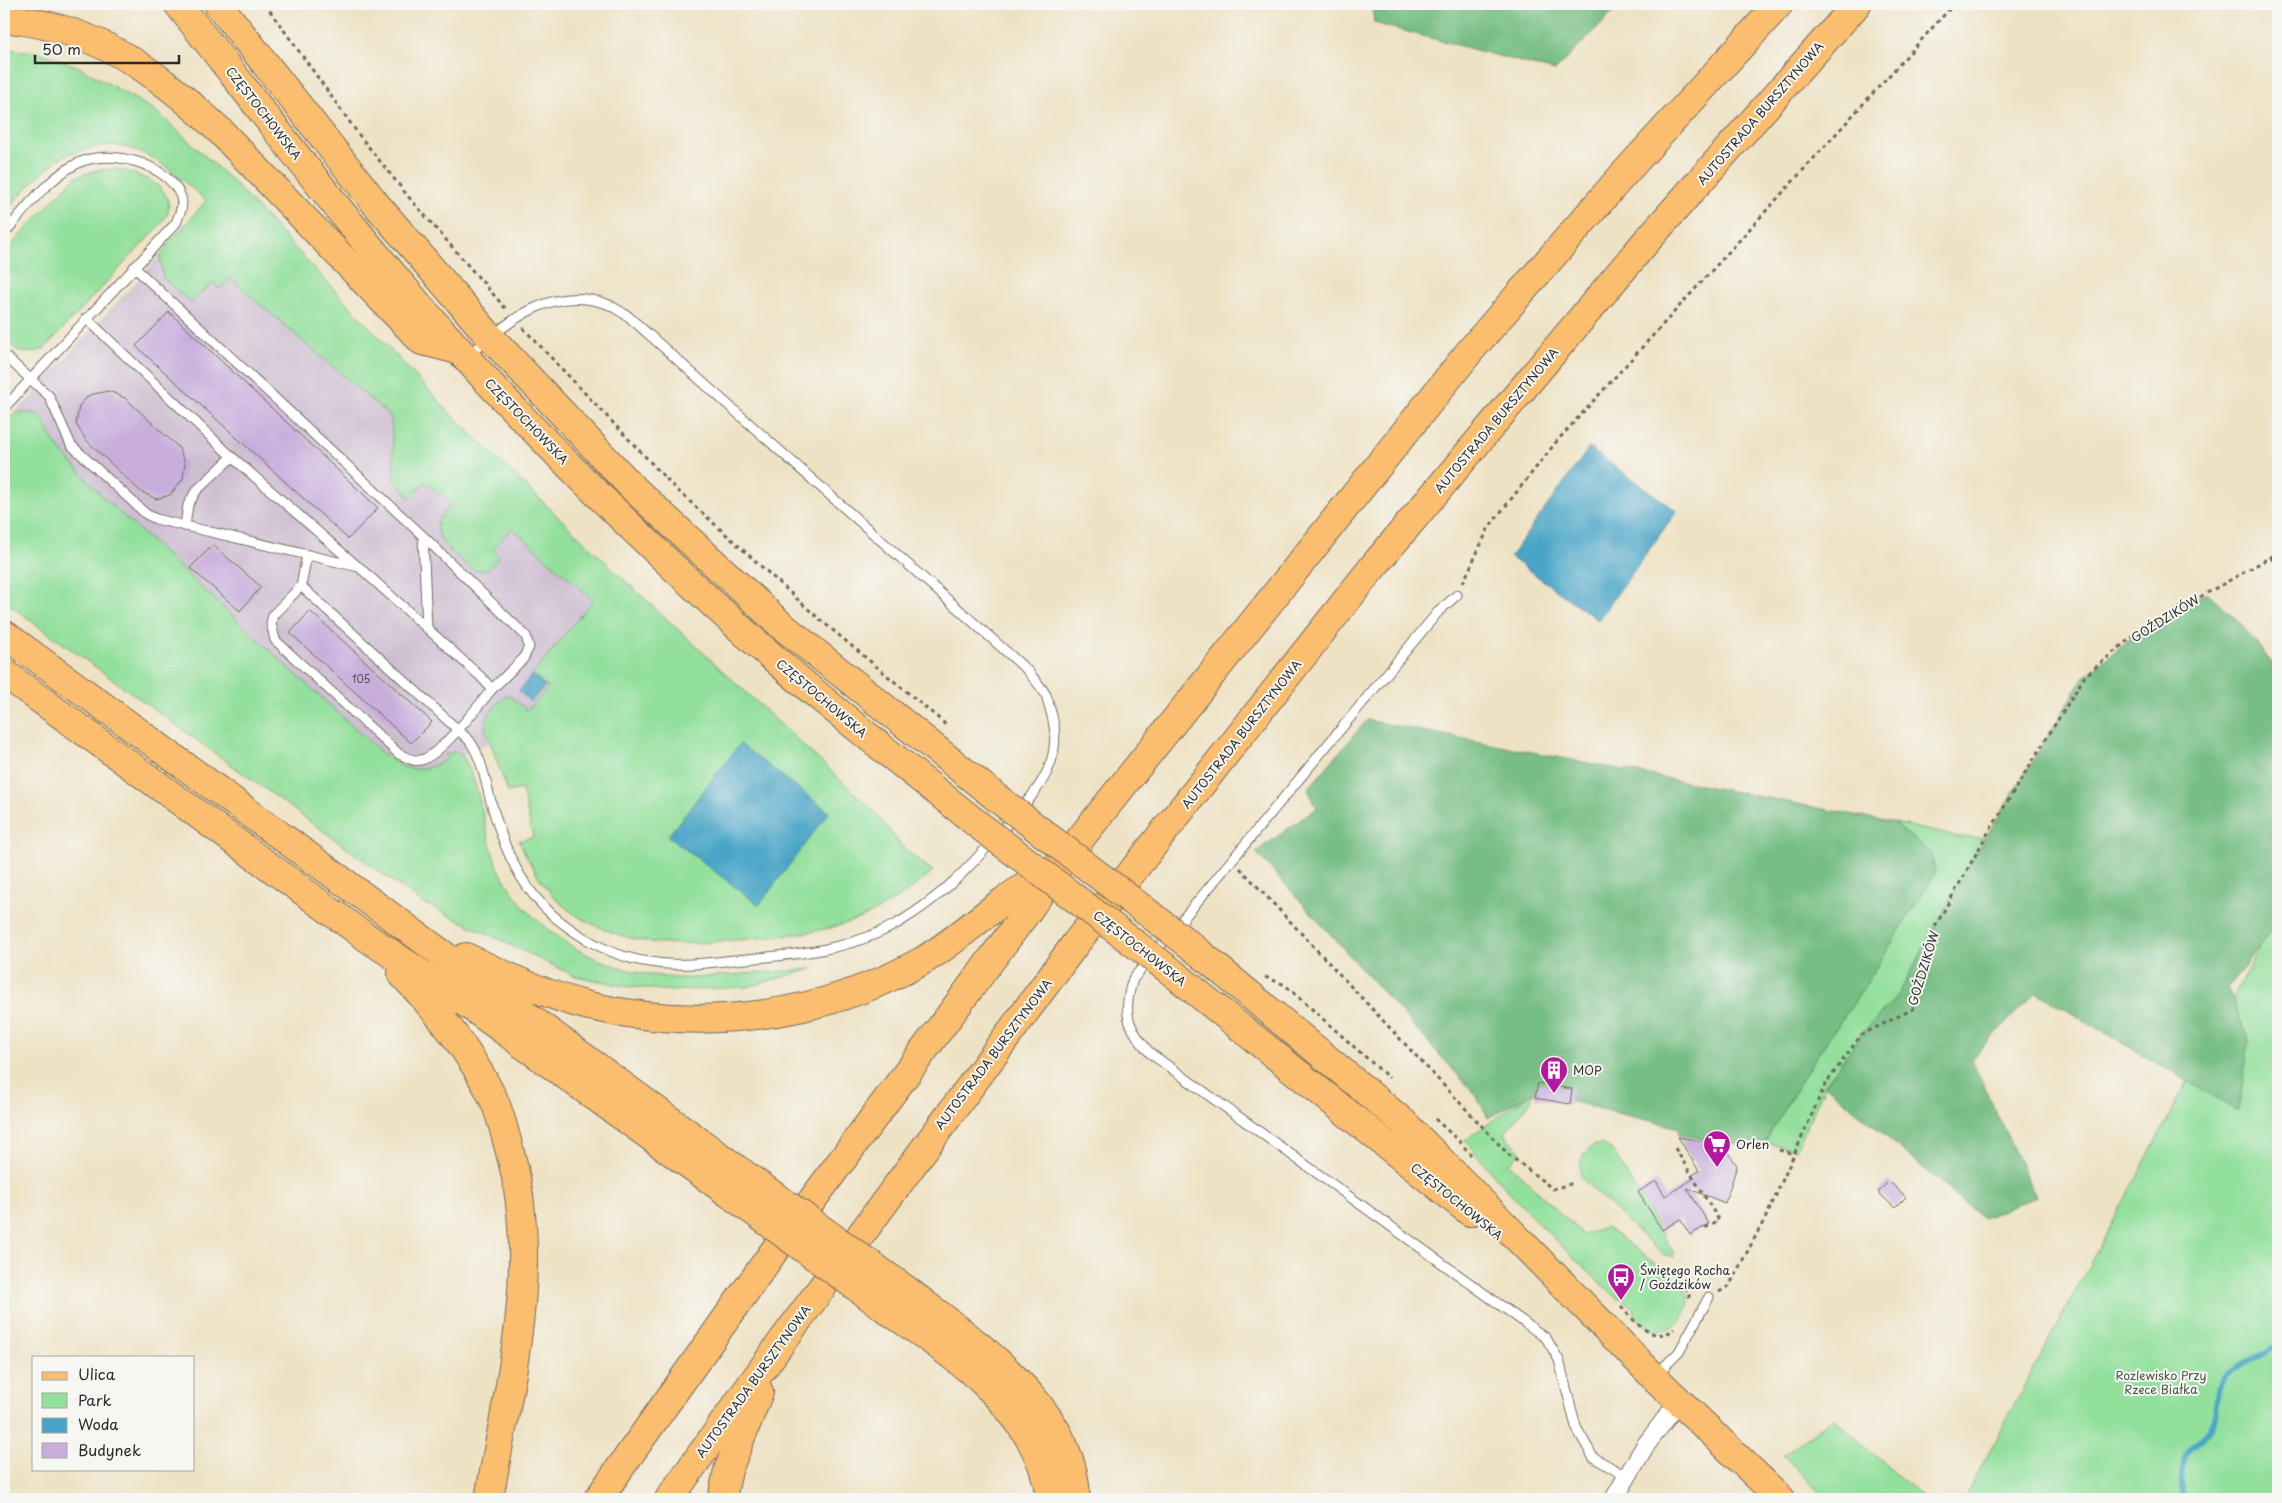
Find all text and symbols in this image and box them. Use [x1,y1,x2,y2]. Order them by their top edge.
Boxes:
scale bar [35,32,179,64]
text: 50 m [42,37,81,60]
street label: AUTOSTRADA BURSZTYNOWA [1693,37,1827,189]
street label: CZĘSTOCHOWSKA [222,63,306,163]
street label: AUTOSTRADA BURSZTYNOWA [1430,343,1562,497]
street label: CZĘSTOCHOWSKA [481,374,573,468]
street label: GOŹDZIKÓW [2127,589,2203,646]
street label: CZĘSTOCHOWSKA [773,655,871,741]
street label: AUTOSTRADA BURSZTYNOWA [1177,656,1305,812]
house number: 105 [352,671,370,686]
street label: CZĘSTOCHOWSKA [1090,906,1190,990]
street label: GOŹDZIKÓW [1903,928,1943,1008]
street label: AUTOSTRADA BURSZTYNOWA [930,975,1056,1133]
building icon: MOP [1539,1055,1569,1094]
place label: MOP [1573,1061,1602,1079]
supermarket icon: Orlen [1702,1129,1732,1168]
place label: Orlen [1736,1135,1769,1153]
street label: CZĘSTOCHOWSKA [1407,1158,1507,1244]
place label: Świętego Rocha / Goździków [1640,1261,1730,1293]
bus stop icon: Świętego Rocha / Goździków [1606,1262,1636,1301]
street label: AUTOSTRADA BURSZTYNOWA [691,1301,815,1461]
legend [32,1356,195,1470]
text: Ulica [78,1362,116,1385]
park label: Rozlewisko Przy Rzece Białka [2116,1366,2206,1398]
text: Park [78,1388,112,1411]
text: Woda [78,1412,119,1435]
text: Budynek [78,1438,141,1461]

